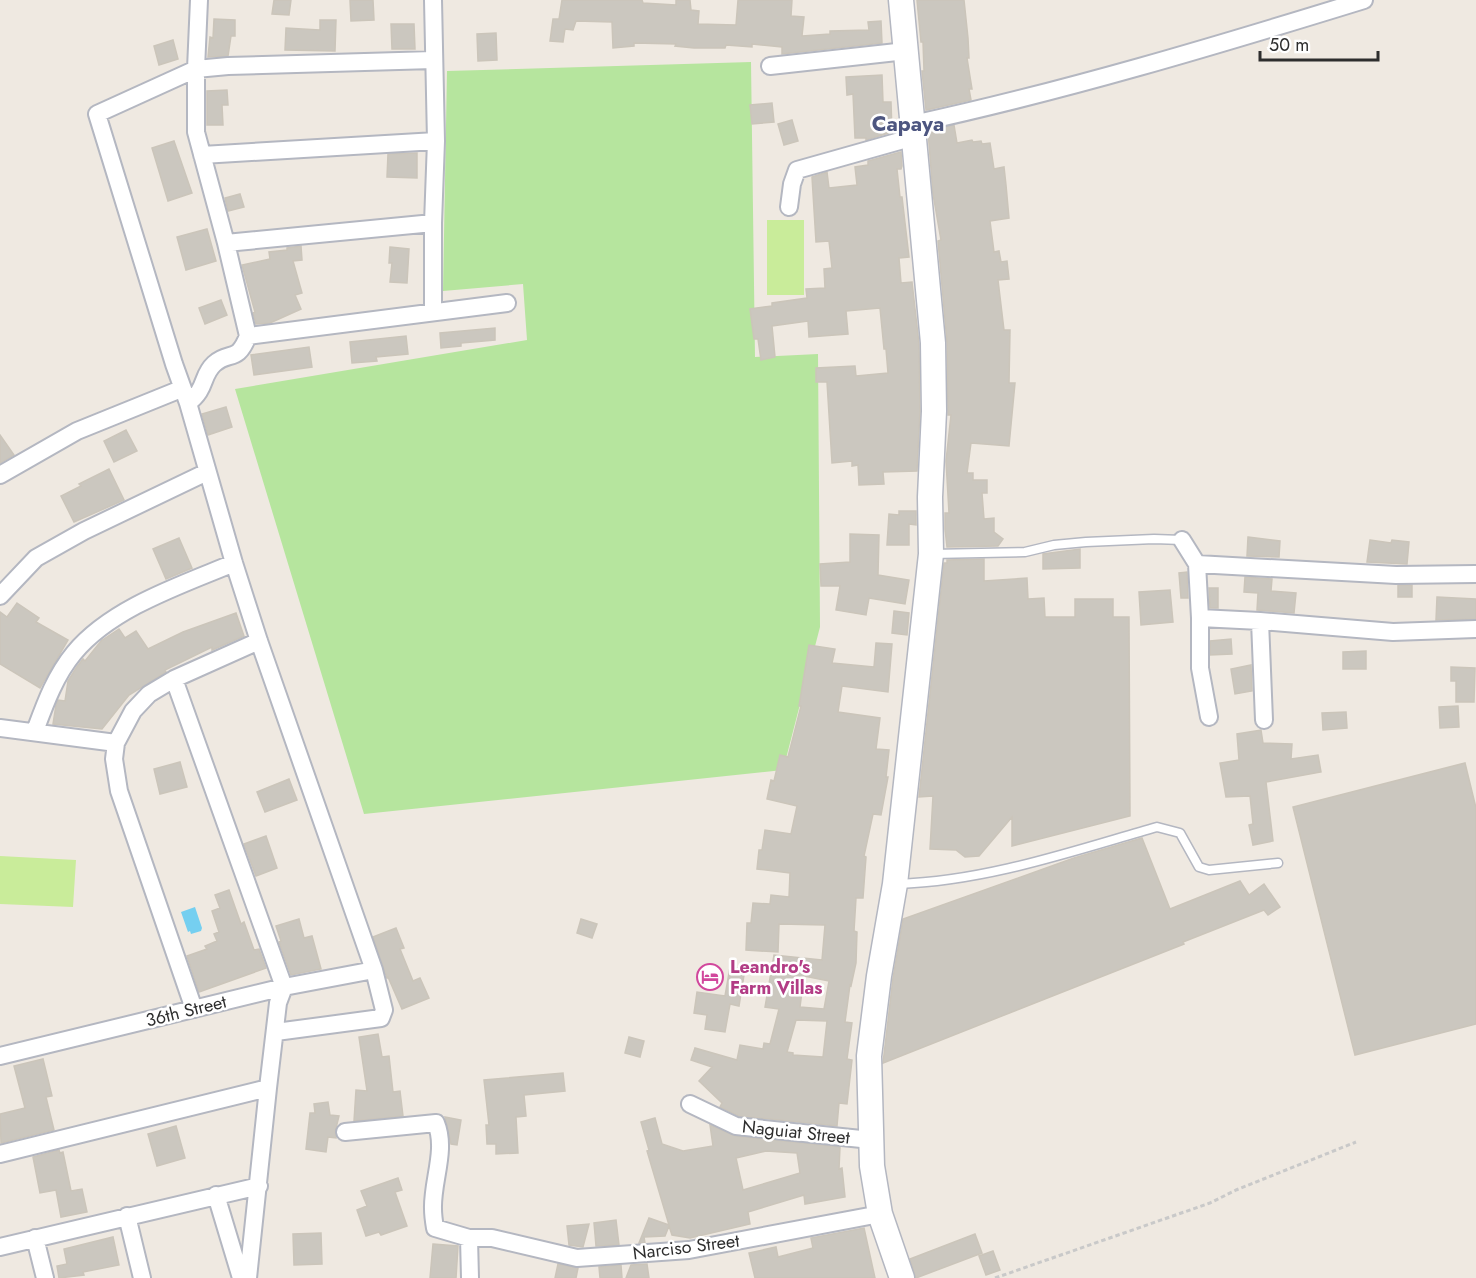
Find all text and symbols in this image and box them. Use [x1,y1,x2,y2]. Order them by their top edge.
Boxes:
scale bar [1260,24,1378,62]
text: 50 m [1269,32,1309,58]
district label: Capaya [872,109,944,139]
place label: Leandro's Farm Villas [730,954,823,1001]
hotel icon: Leandro's Farm Villas [695,962,725,992]
street label: 36th Street [143,988,230,1034]
street label: Naguiat Street [741,1113,852,1151]
street label: Narciso Street [631,1227,741,1266]

